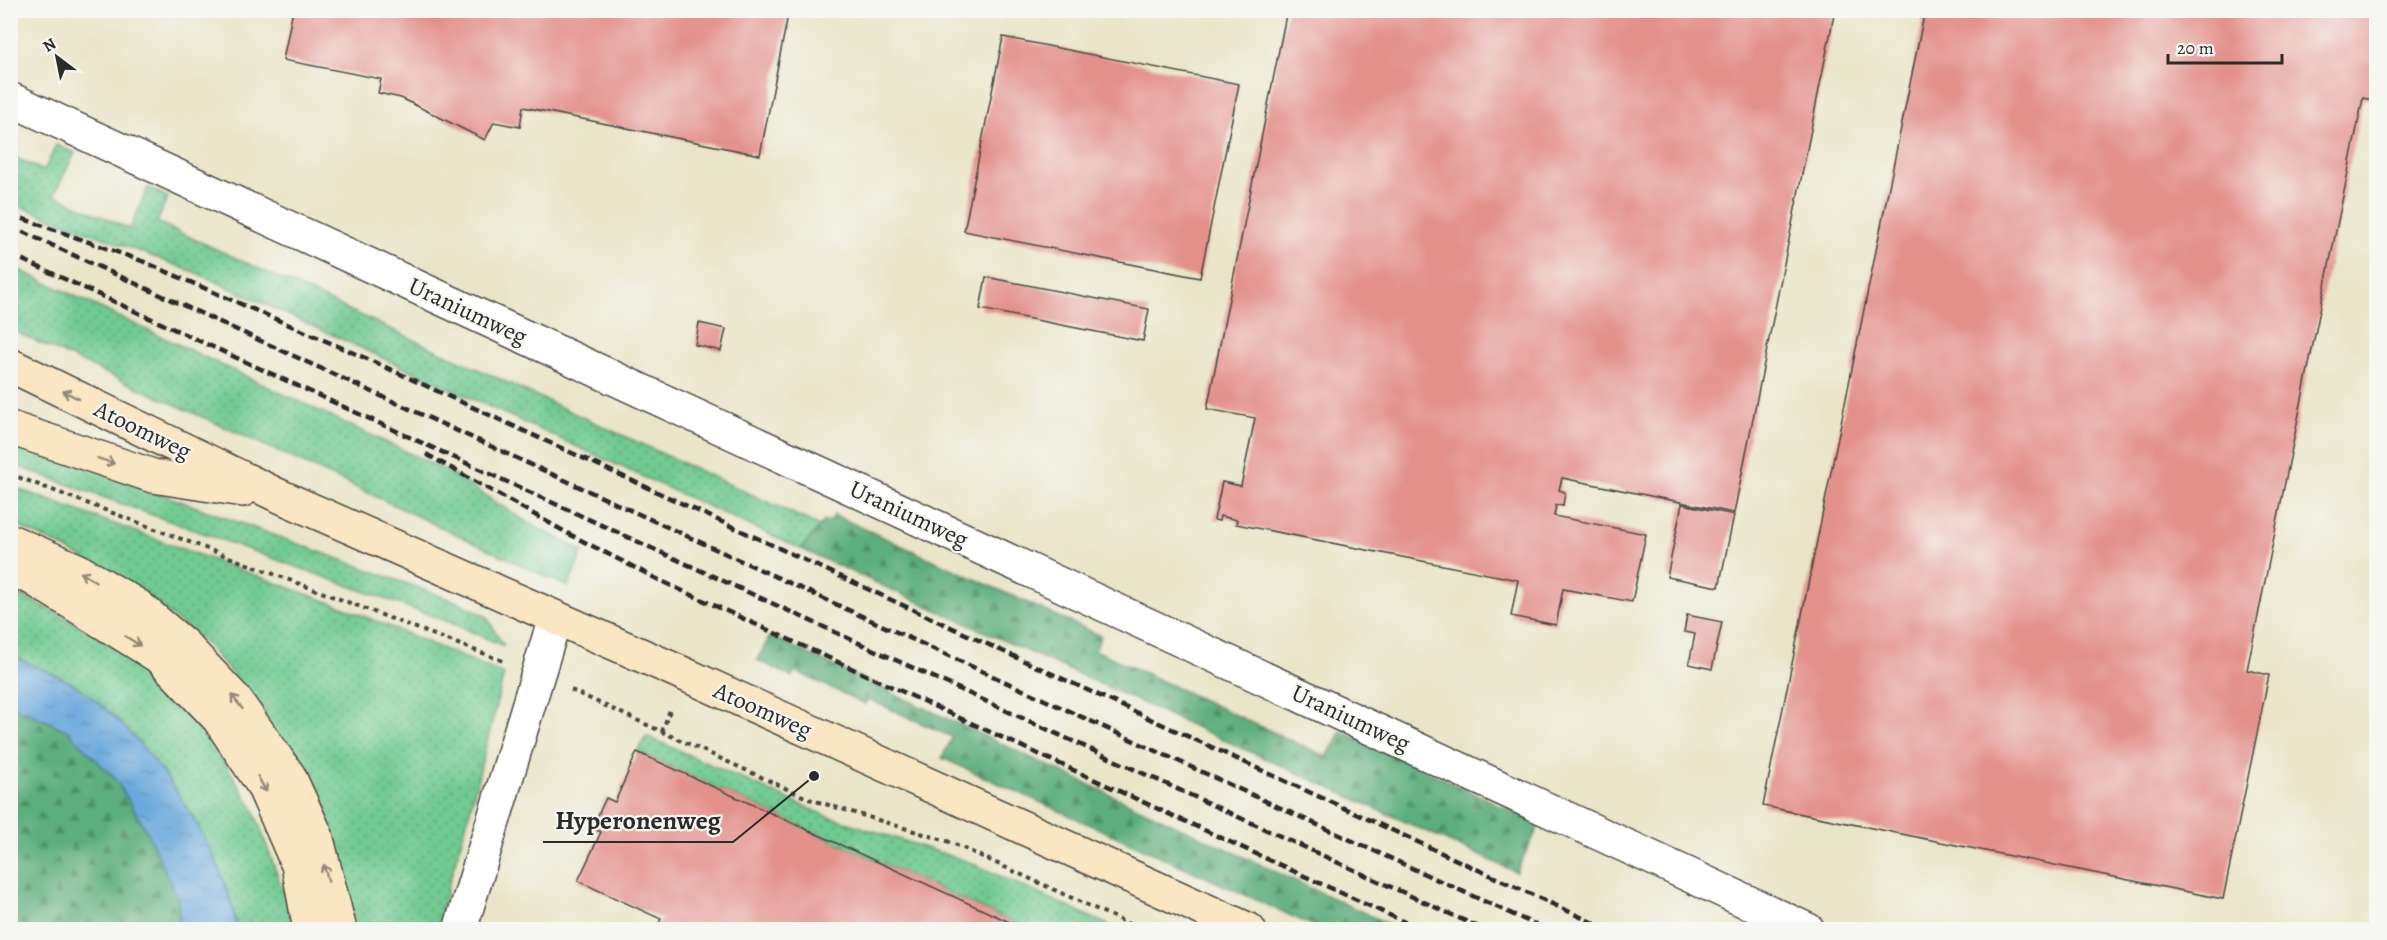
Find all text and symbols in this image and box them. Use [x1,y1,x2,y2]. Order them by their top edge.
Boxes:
north arrow [27,27,87,87]
scale bar [2168,27,2282,65]
text: N [39,33,61,58]
text: 20 m [2177,36,2214,60]
street label: Uraniumweg [403,270,533,352]
one-way arrow [63,388,81,400]
street label: Atoomweg [88,392,197,467]
one-way arrow [96,456,115,467]
street label: Uraniumweg [844,473,974,555]
one-way arrow [80,571,97,583]
one-way arrow [124,635,141,647]
street label: Atoomweg [708,674,817,746]
street label: Uraniumweg [1286,677,1416,759]
one-way arrow [230,694,243,710]
one-way arrow [256,775,268,792]
callout: Hyperonenweg [543,798,733,842]
text: Hyperonenweg [555,803,721,838]
one-way arrow [320,864,331,883]

